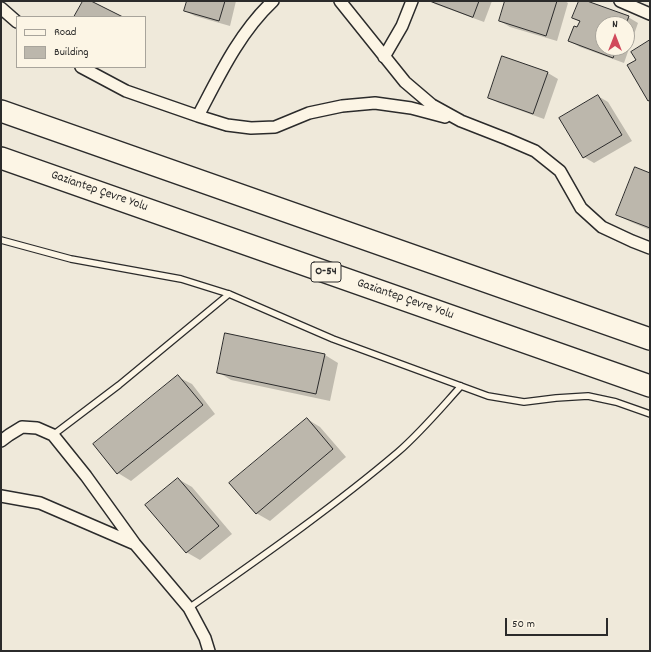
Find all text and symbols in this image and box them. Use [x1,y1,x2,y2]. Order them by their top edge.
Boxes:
legend [16,16,146,68]
north arrow [595,16,635,56]
text: N [612,17,618,33]
text: Road [54,24,76,41]
text: Building [54,44,89,61]
street label: Gaziantep Çevre Yolu [48,168,150,216]
road number: O-54 [311,262,341,282]
street label: Gaziantep Çevre Yolu [354,276,456,324]
scale bar [507,610,610,636]
text: 50 m [512,616,535,633]

